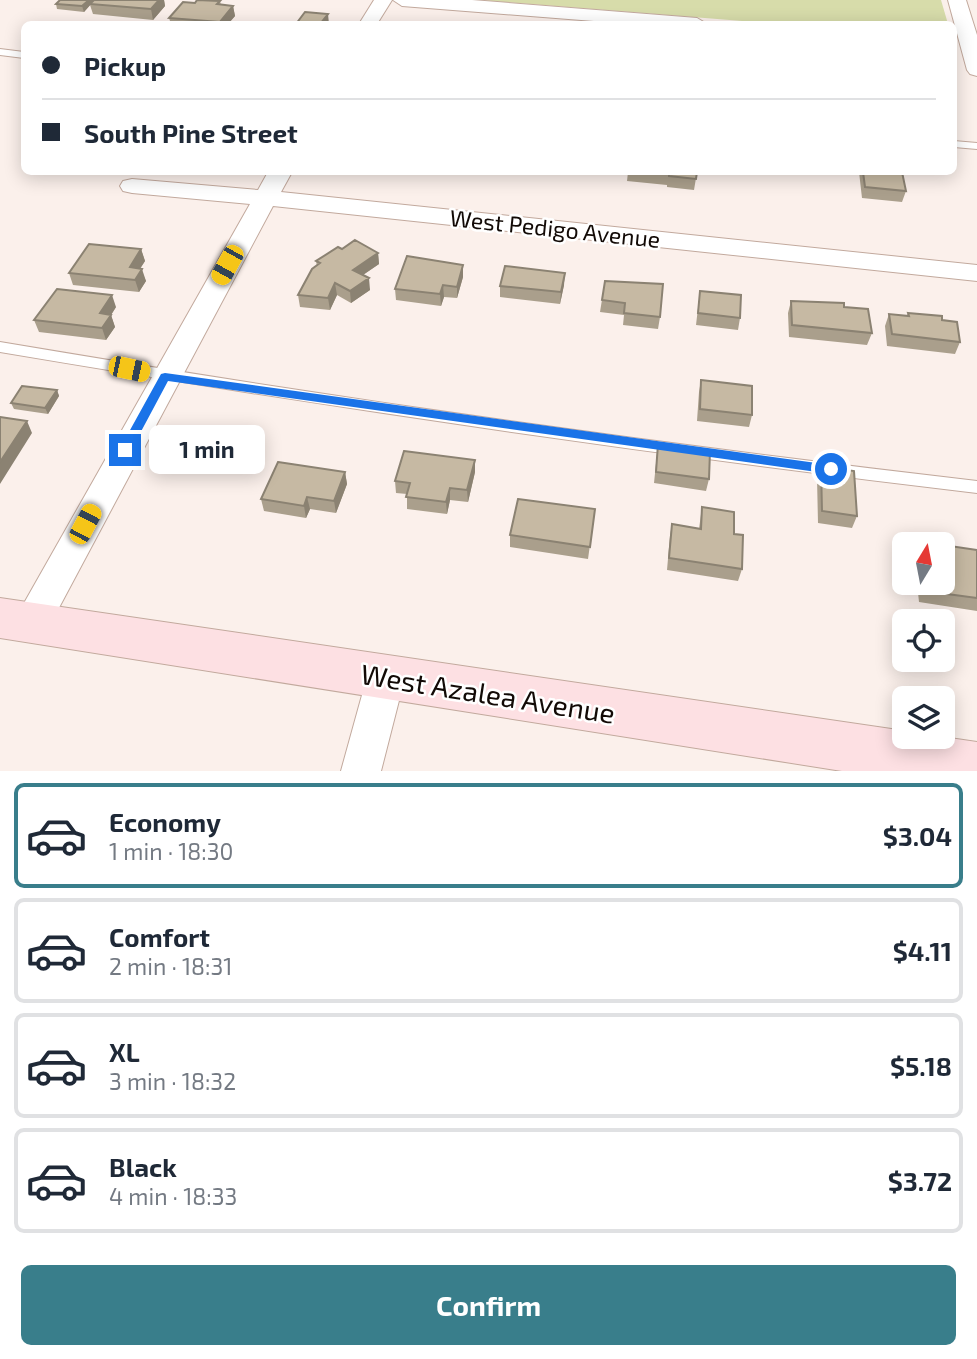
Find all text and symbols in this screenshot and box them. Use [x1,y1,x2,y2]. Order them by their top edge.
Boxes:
text: Pickup [84,50,166,81]
text: South Pine Street [84,117,298,148]
street label: West Pedigo Avenue [448,203,662,253]
car [208,242,247,288]
car [107,354,152,384]
callout: 1 min [150,426,265,475]
route end [109,434,141,466]
text: 1 min [179,435,235,463]
route start [815,453,847,485]
car [66,501,105,547]
north arrow [892,532,956,595]
map controls [892,532,955,749]
button: locate [892,609,955,672]
street label: West Azalea Avenue [359,656,617,730]
button: layers [892,686,955,749]
icon: car [25,804,88,867]
text: Economy [109,806,221,837]
text: $3.04 [883,820,952,851]
text: 1 min · 18:30 [109,837,233,865]
icon: car [25,919,88,982]
text: Comfort [109,921,210,952]
text: $4.11 [893,935,952,966]
text: 2 min · 18:31 [109,952,232,980]
icon: car [25,1034,88,1097]
text: XL [109,1036,140,1067]
text: $5.18 [890,1050,952,1081]
text: 3 min · 18:32 [109,1067,236,1095]
icon: car [25,1149,88,1212]
text: Black [109,1151,177,1182]
text: $3.72 [888,1165,952,1196]
text: 4 min · 18:33 [109,1182,237,1210]
button: Confirm [21,1265,956,1345]

